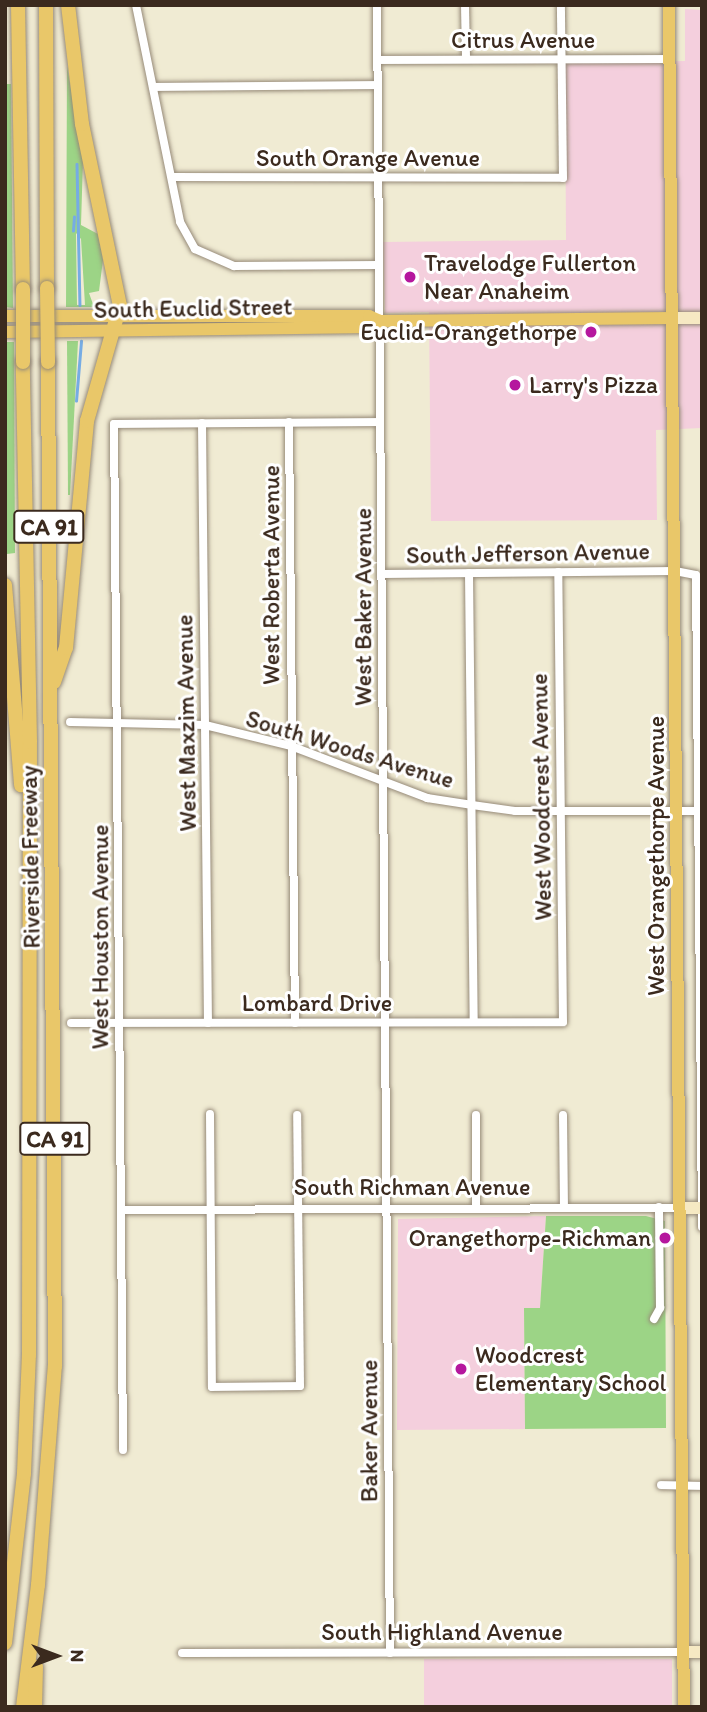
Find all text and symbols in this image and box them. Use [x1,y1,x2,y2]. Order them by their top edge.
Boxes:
street label: Citrus Avenue [451,26,595,54]
street label: South Orange Avenue [257,144,479,172]
place label: Travelodge Fullerton Near Anaheim [424,249,635,305]
marker: Travelodge Fullerton Near Anaheim [402,269,418,285]
street label: South Euclid Street [94,292,292,324]
place label: Euclid-Orangethorpe [361,318,577,346]
marker: Euclid-Orangethorpe [583,324,599,340]
place label: Larry's Pizza [529,371,658,399]
marker: Larry's Pizza [507,377,523,393]
street label: West Roberta Avenue [257,466,285,684]
road number: CA 91 [12,508,86,547]
street label: West Baker Avenue [349,508,377,706]
street label: South Jefferson Avenue [406,536,650,570]
street label: West Maxzim Avenue [170,614,202,832]
street label: West Woodcrest Avenue [524,674,558,920]
street label: South Woods Avenue [243,704,457,794]
street label: West Orangethorpe Avenue [642,716,670,996]
street label: Riverside Freeway [14,765,46,949]
street label: West Houston Avenue [86,825,114,1049]
street label: Lombard Drive [241,989,393,1017]
road number: CA 91 [18,1120,92,1158]
street label: South Richman Avenue [294,1173,530,1201]
place label: Orangethorpe-Richman [409,1224,651,1252]
marker: Orangethorpe-Richman [657,1230,673,1246]
place label: Woodcrest Elementary School [475,1341,666,1397]
street label: Baker Avenue [355,1360,383,1502]
marker: Woodcrest Elementary School [453,1361,469,1377]
street label: South Highland Avenue [323,1618,561,1646]
north arrow [21,1621,91,1691]
text: N [66,1650,89,1662]

